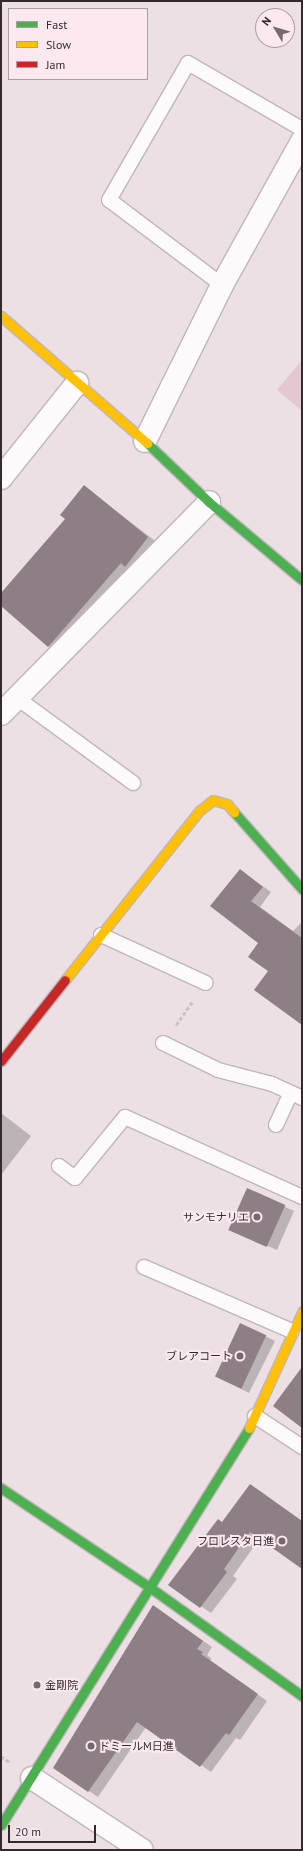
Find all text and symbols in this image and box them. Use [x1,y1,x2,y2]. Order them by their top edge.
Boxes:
legend [8,8,148,80]
north arrow [255,8,295,48]
text: N [259,14,274,28]
text: Fast [46,17,67,32]
text: Slow [46,37,71,52]
text: Jam [46,57,65,72]
place label: サンモナリエ [183,1210,249,1224]
marker: サンモナリエ [252,1212,262,1222]
place label: ブレアコート [166,1349,232,1363]
marker: ブレアコート [235,1351,245,1361]
place label: フロレスタ日進 [197,1534,274,1548]
marker: フロレスタ日進 [277,1536,287,1546]
place label: 金剛院 [45,1678,78,1692]
marker: 金剛院 [32,1680,42,1690]
place label: ドミールM日進 [99,1739,174,1753]
marker: ドミールM日進 [86,1741,96,1751]
scale bar [10,1817,98,1843]
text: 20 m [15,1824,41,1839]

